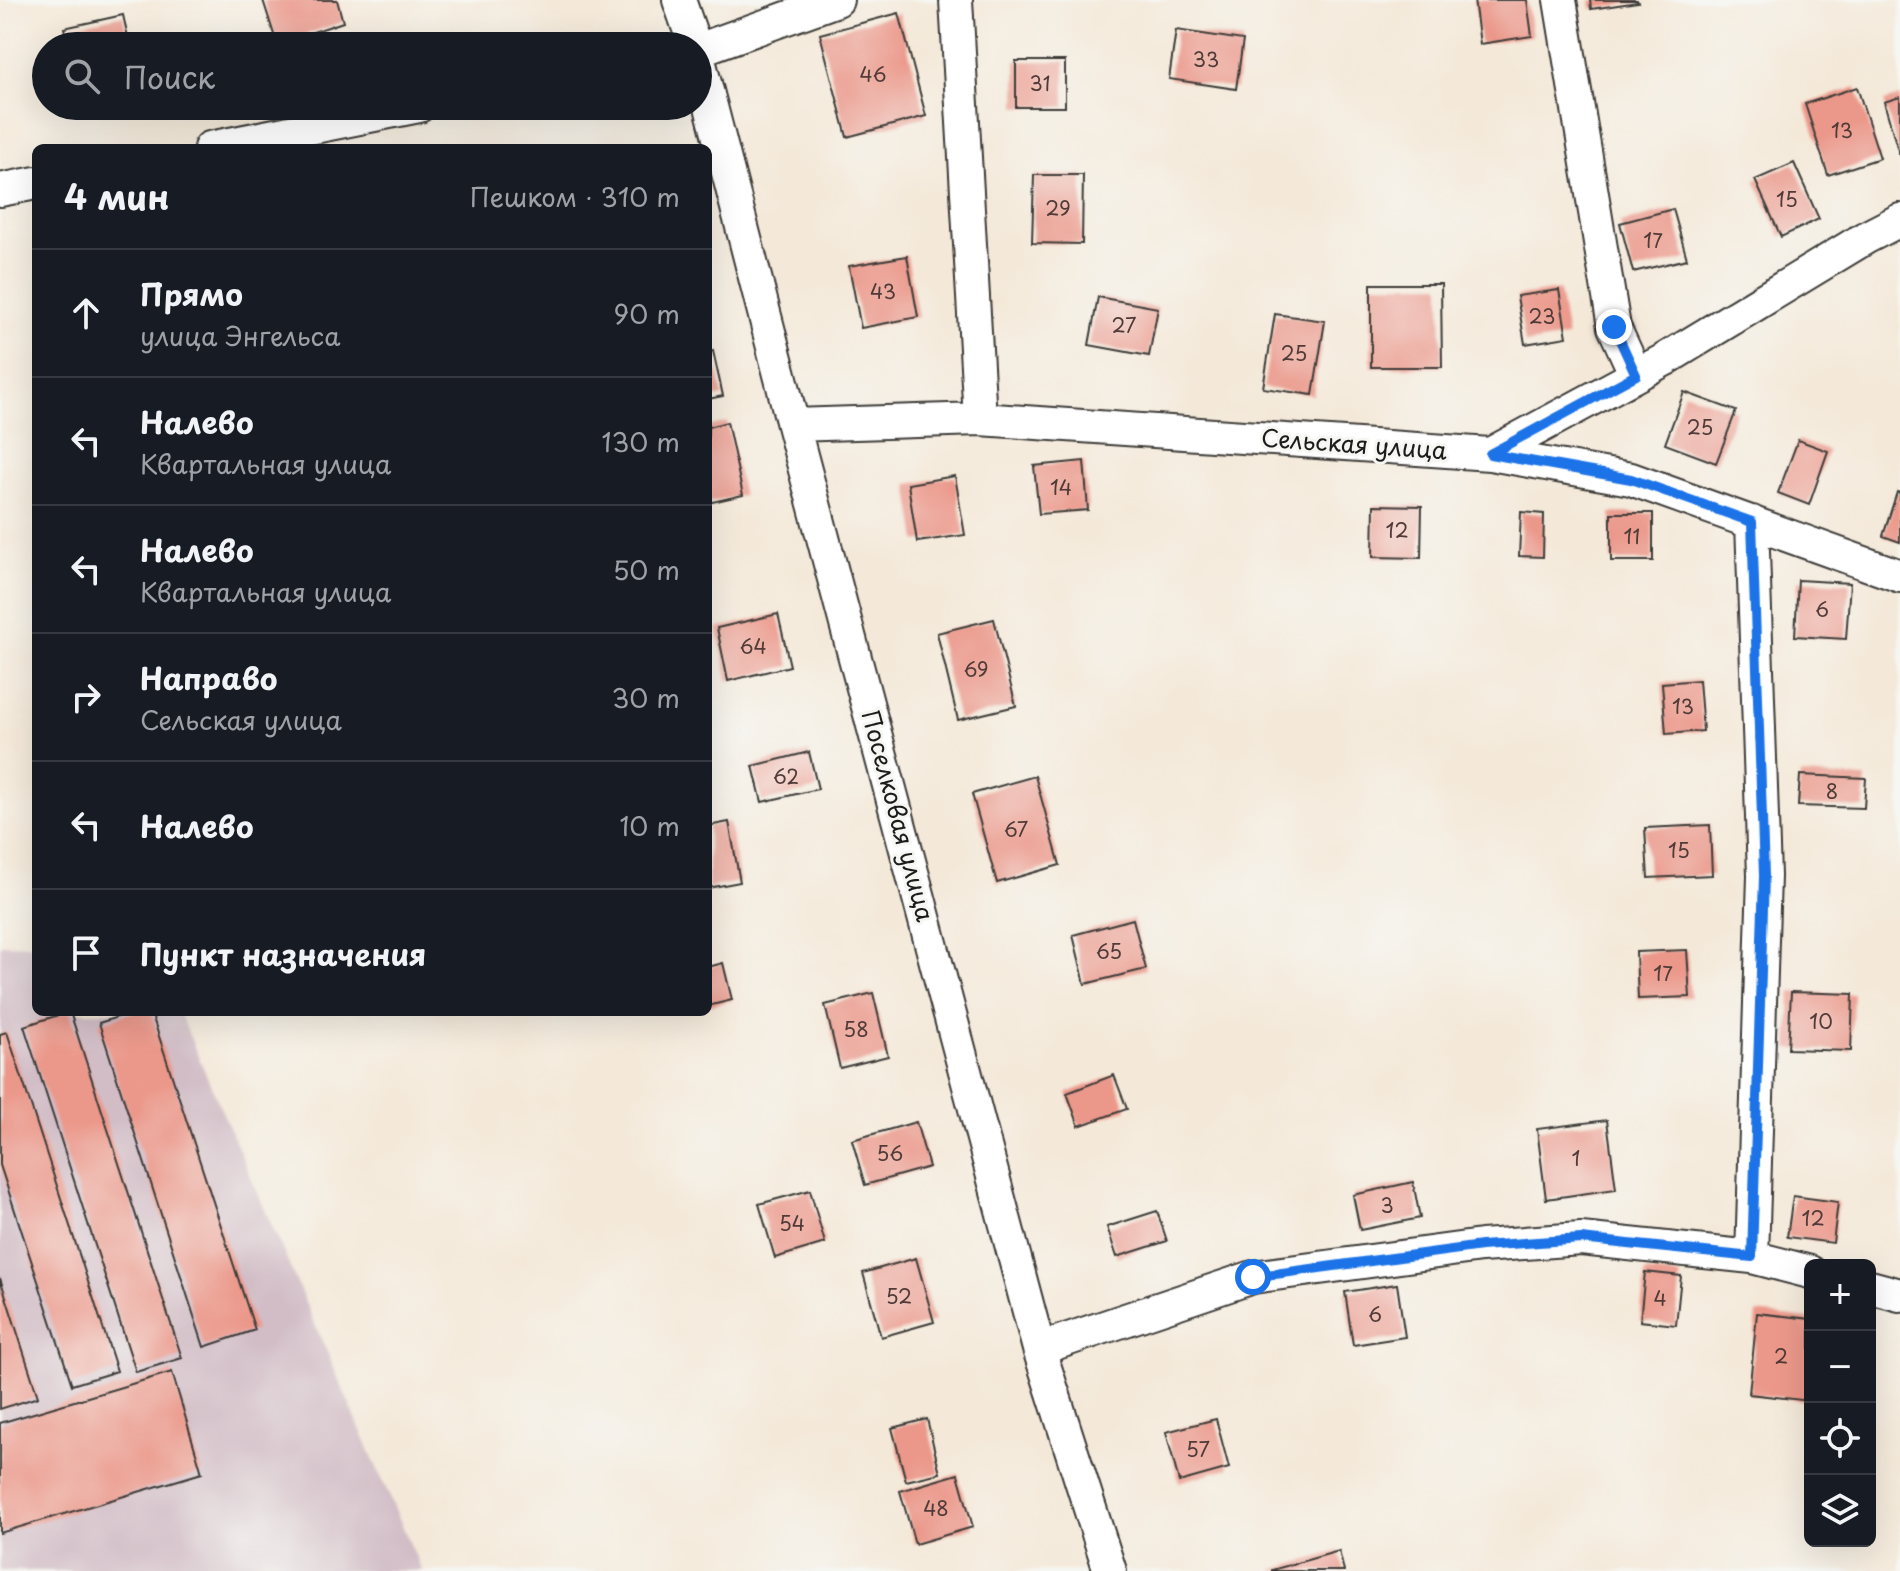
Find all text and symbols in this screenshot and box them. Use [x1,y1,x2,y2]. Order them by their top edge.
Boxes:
search box [32,32,712,120]
house number: 33 [1193,44,1219,74]
icon: search [60,54,104,98]
text: Поиск [124,54,215,99]
house number: 46 [859,59,887,89]
house number: 31 [1030,68,1050,98]
house number: 13 [1831,115,1853,145]
text: 4 мин [64,170,169,222]
text: Пешком · 310 m [470,177,680,216]
house number: 15 [1776,184,1798,214]
house number: 29 [1045,193,1071,223]
house number: 17 [1643,225,1663,255]
text: Прямо [140,271,243,316]
house number: 43 [870,276,896,306]
icon: ahead [64,291,108,335]
text: 90 m [613,294,680,333]
house number: 23 [1528,301,1556,331]
route end [1596,309,1632,345]
house number: 27 [1112,310,1136,340]
text: улица Энгельса [140,316,340,355]
house number: 25 [1281,338,1307,368]
text: Налево [140,399,254,444]
house number: 25 [1687,412,1713,442]
icon: left [64,419,108,463]
street label: Сельская улица [1260,419,1448,467]
text: 130 m [601,422,680,461]
text: Квартальная улица [140,444,391,483]
house number: 14 [1050,472,1072,502]
house number: 12 [1385,515,1409,545]
house number: 11 [1624,521,1640,551]
text: Налево [140,527,254,572]
icon: left [64,547,108,591]
text: 50 m [613,550,680,589]
text: Квартальная улица [140,572,391,611]
house number: 6 [1815,594,1829,624]
house number: 64 [739,631,767,661]
house number: 69 [963,654,989,684]
text: Направо [140,655,278,700]
icon: right [64,675,108,719]
text: 30 m [612,678,680,717]
house number: 13 [1672,691,1694,721]
text: Сельская улица [140,700,342,739]
street label: Поселковая улица [853,706,944,925]
house number: 62 [773,761,799,791]
house number: 8 [1826,776,1838,806]
icon: left [64,803,108,847]
text: Налево [140,803,254,848]
text: 10 m [619,806,680,845]
house number: 67 [1004,814,1028,844]
house number: 15 [1668,835,1690,865]
icon: arrive [64,931,108,975]
text: Пункт назначения [140,931,426,976]
house number: 65 [1096,936,1122,966]
house number: 17 [1653,958,1673,988]
house number: 10 [1809,1006,1833,1036]
house number: 58 [843,1014,869,1044]
house number: 56 [877,1138,903,1168]
house number: 1 [1572,1143,1580,1173]
house number: 3 [1380,1190,1394,1220]
house number: 12 [1801,1203,1825,1233]
house number: 54 [779,1208,805,1238]
route start [1235,1259,1271,1295]
map controls [1804,1259,1876,1547]
button: + [1804,1259,1876,1331]
house number: 52 [886,1281,912,1311]
house number: 4 [1653,1283,1667,1313]
house number: 6 [1368,1299,1382,1329]
button: − [1804,1331,1876,1403]
house number: 2 [1774,1341,1788,1371]
button: locate [1804,1403,1876,1475]
house number: 57 [1186,1434,1210,1464]
button: layers [1804,1475,1876,1547]
house number: 48 [923,1493,949,1523]

